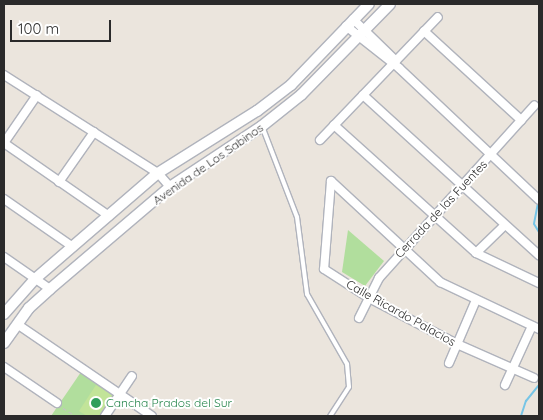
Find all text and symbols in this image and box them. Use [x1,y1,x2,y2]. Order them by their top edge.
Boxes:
scale bar [12,10,114,42]
text: 100 m [18,19,59,38]
street label: Avenida de Los Sabinos [150,120,266,208]
street label: Cerrada de las Fuentes [392,157,490,261]
street label: Calle Ricardo Palacios [344,277,458,349]
place label: Cancha Prados del Sur [106,396,232,410]
marker: Cancha Prados del Sur [90,397,102,409]

